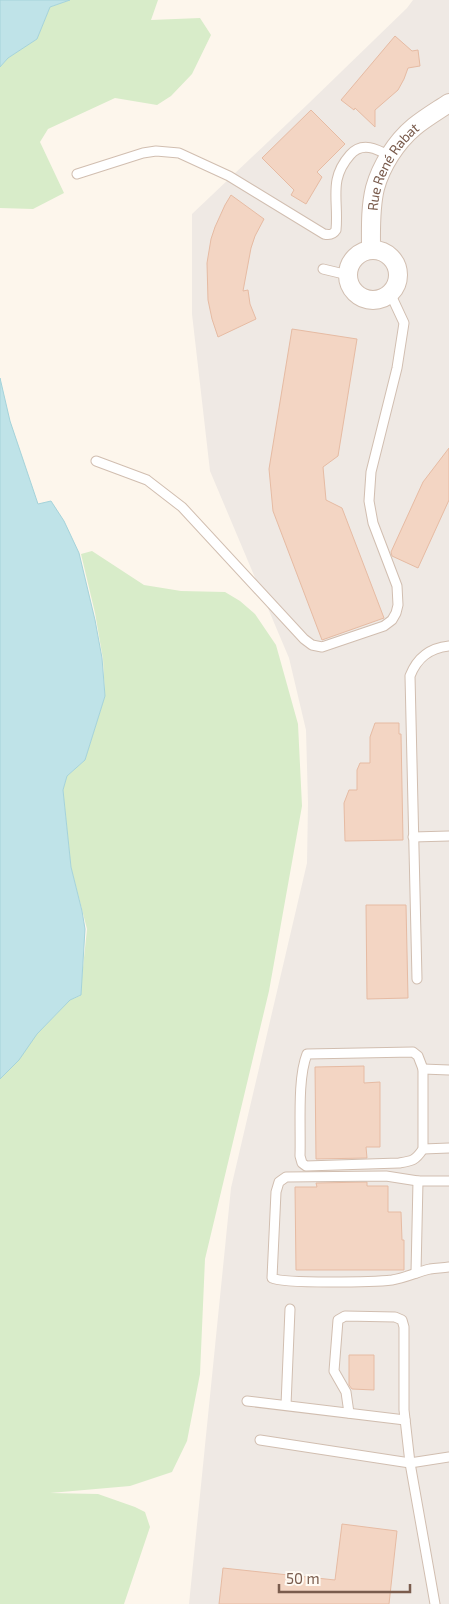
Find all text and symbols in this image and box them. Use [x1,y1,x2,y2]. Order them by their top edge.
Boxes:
street label: Rue René Rabat [363,118,422,212]
scale bar [279,1562,410,1594]
text: 50 m [286,1569,320,1587]

